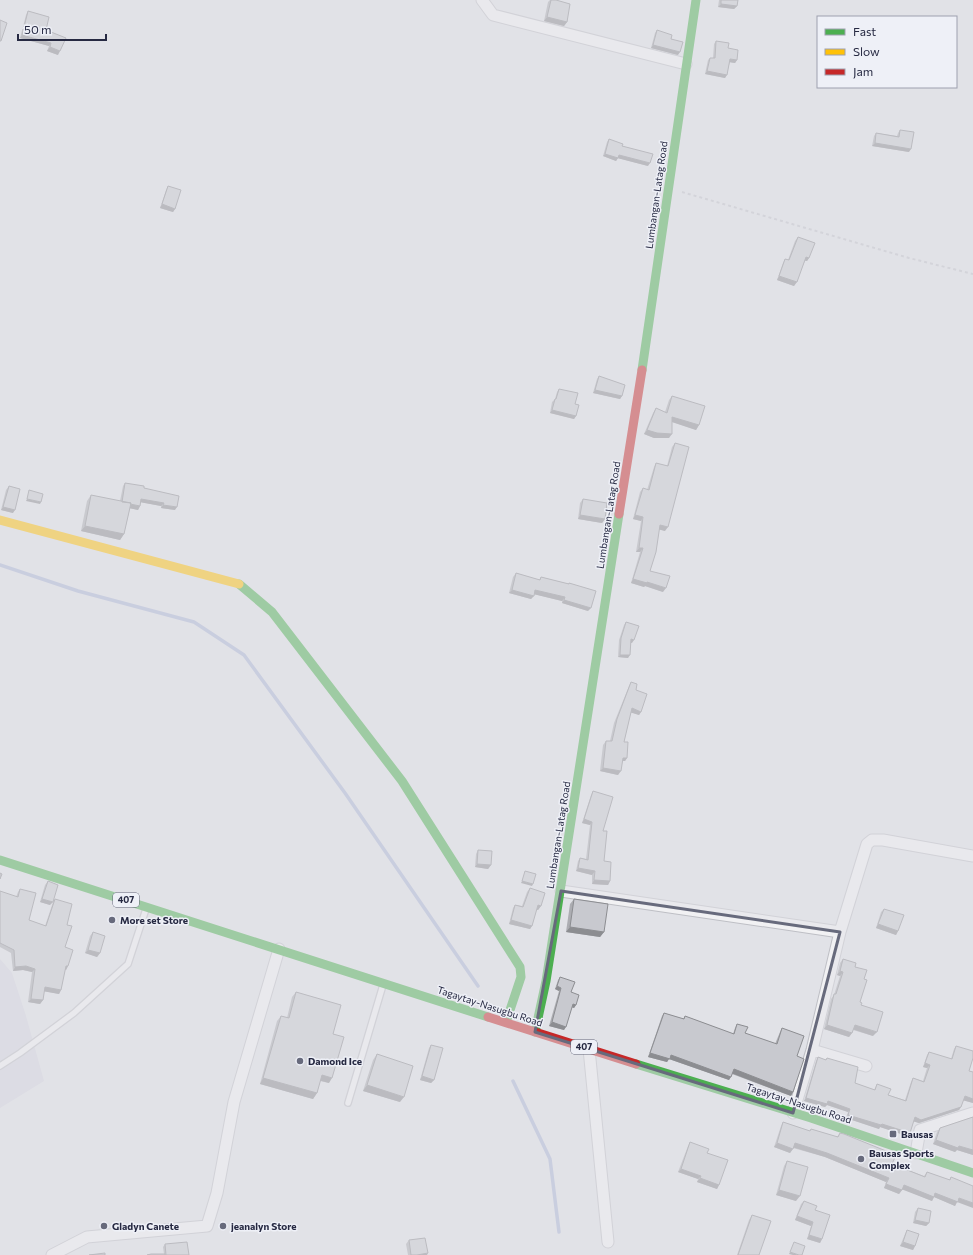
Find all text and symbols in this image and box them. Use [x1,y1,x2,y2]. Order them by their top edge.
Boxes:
scale bar [18,16,106,42]
legend [817,16,957,88]
text: 50 m [24,22,52,36]
text: Fast [853,24,876,38]
text: Slow [853,44,880,58]
text: Jam [853,64,873,79]
street label: Lumbangan-Latag Road [643,140,670,250]
street label: Lumbangan-Latag Road [594,460,622,569]
street label: Lumbangan-Latag Road [544,780,572,889]
road number: 407 [113,893,139,907]
place label: More set Store [120,914,188,926]
marker: More set Store [107,915,117,925]
street label: Tagaytay-Nasugbu Road [436,983,544,1029]
road number: 407 [571,1040,597,1054]
place label: Damond Ice [308,1055,362,1067]
marker: Damond Ice [295,1056,305,1066]
street label: Tagaytay-Nasugbu Road [745,1080,853,1126]
place label: Bausas [901,1128,934,1140]
marker: Bausas [888,1129,898,1139]
place label: Bausas Sports Complex [869,1147,934,1171]
marker: Bausas Sports Complex [856,1154,866,1164]
place label: Gladyn Canete [112,1220,179,1232]
place label: jeanalyn Store [230,1220,297,1232]
marker: Gladyn Canete [99,1221,109,1231]
marker: jeanalyn Store [218,1221,228,1231]

